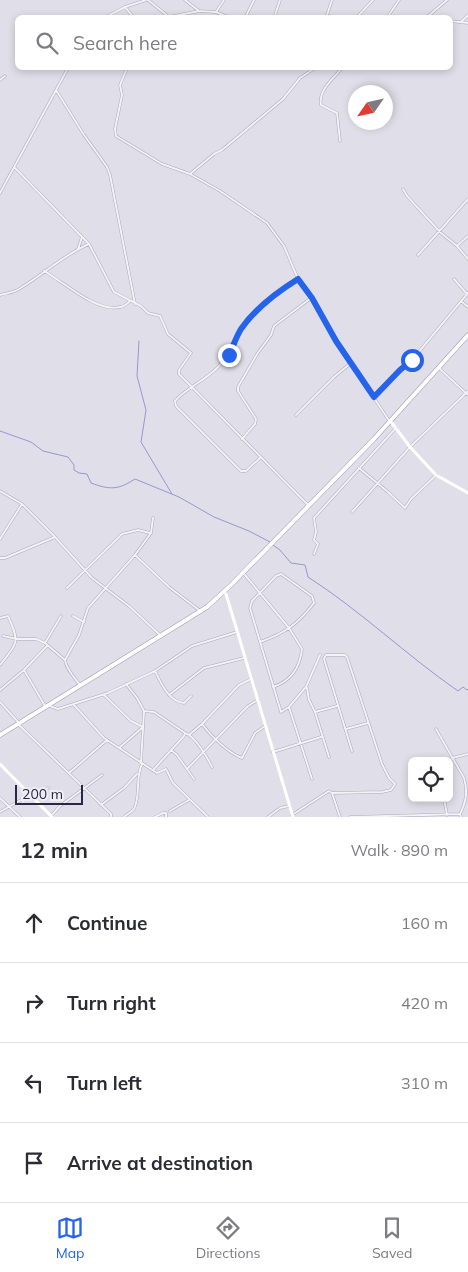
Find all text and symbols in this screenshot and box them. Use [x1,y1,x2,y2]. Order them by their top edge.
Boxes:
search box [15,15,453,70]
icon: search [33,29,61,57]
text: Search here [73,31,177,55]
north arrow [348,85,393,130]
route end [218,344,241,367]
route start [401,349,424,372]
map controls [408,757,453,802]
button: locate [408,757,453,802]
scale bar [15,782,82,805]
text: 200 m [22,785,63,803]
text: 12 min [20,837,88,863]
text: Walk · 890 m [350,840,448,860]
icon: ahead [20,909,48,937]
text: Continue [67,911,147,935]
text: 160 m [401,913,448,933]
icon: right [20,989,48,1017]
text: Turn right [67,991,156,1015]
text: 420 m [401,993,448,1013]
icon: left [20,1069,48,1097]
text: Turn left [67,1071,142,1095]
text: 310 m [401,1073,448,1093]
icon: arrive [20,1149,48,1177]
text: Arrive at destination [67,1151,253,1175]
tab: Map [56,1214,84,1262]
tab: Directions [196,1214,261,1262]
tab: Saved [372,1214,412,1262]

